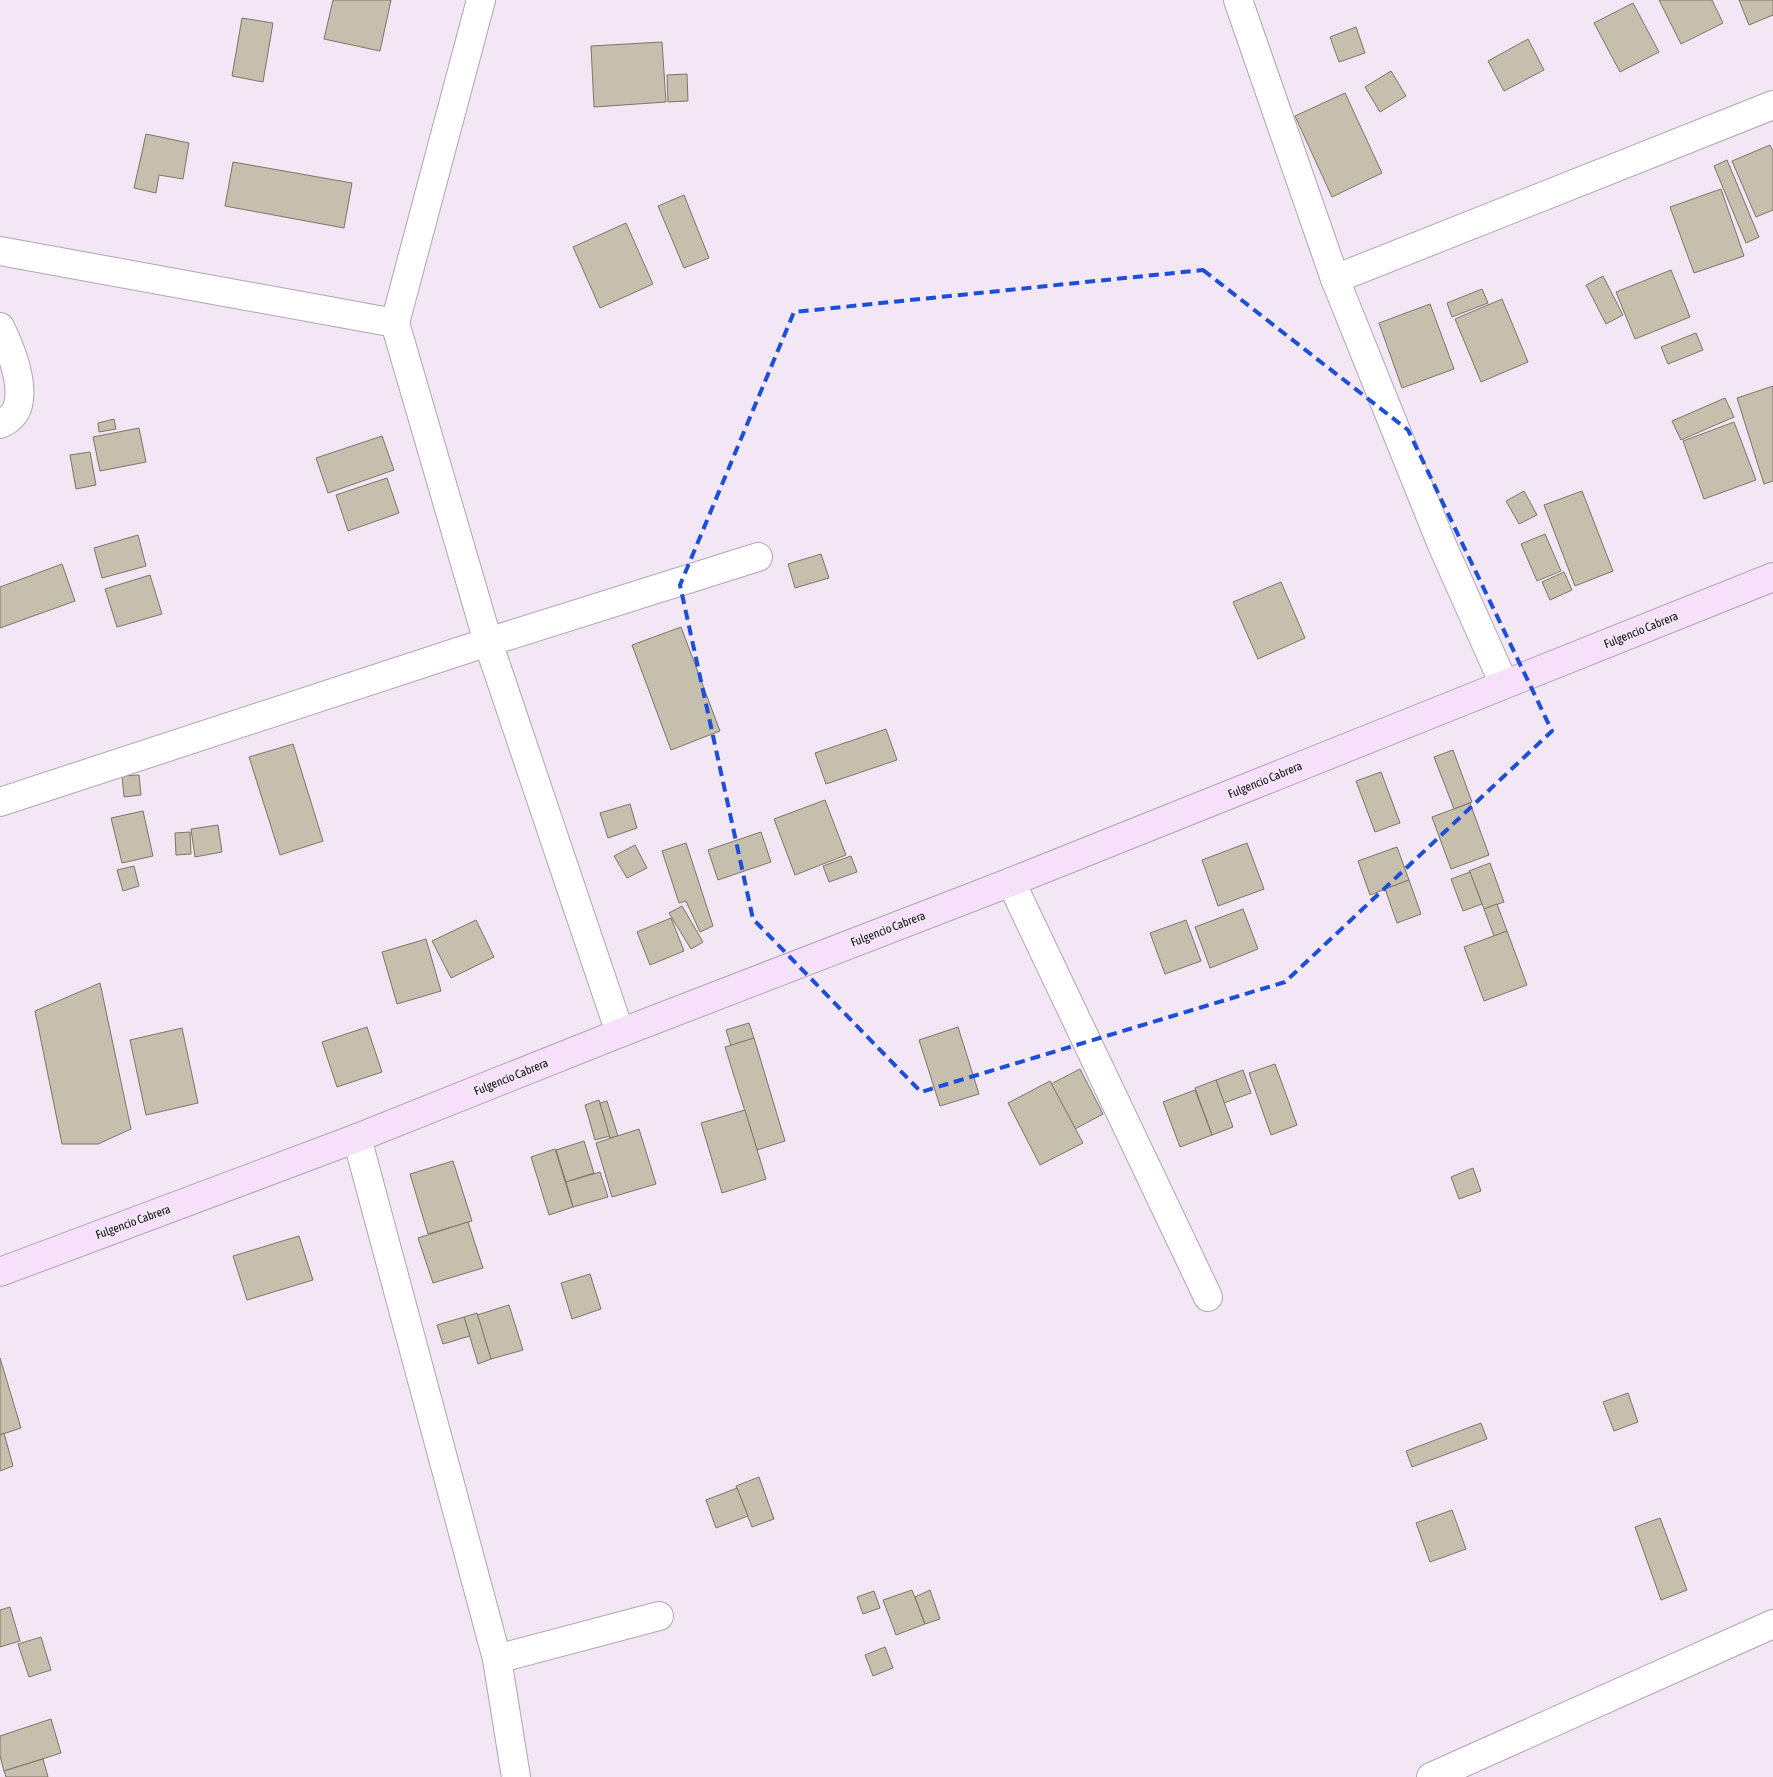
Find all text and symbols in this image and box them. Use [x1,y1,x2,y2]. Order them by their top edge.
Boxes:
street label: Fulgencio Cabrera [1602,609,1680,651]
street label: Fulgencio Cabrera [1226,759,1304,801]
street label: Fulgencio Cabrera [849,908,927,950]
street label: Fulgencio Cabrera [472,1056,550,1098]
street label: Fulgencio Cabrera [94,1202,172,1242]

